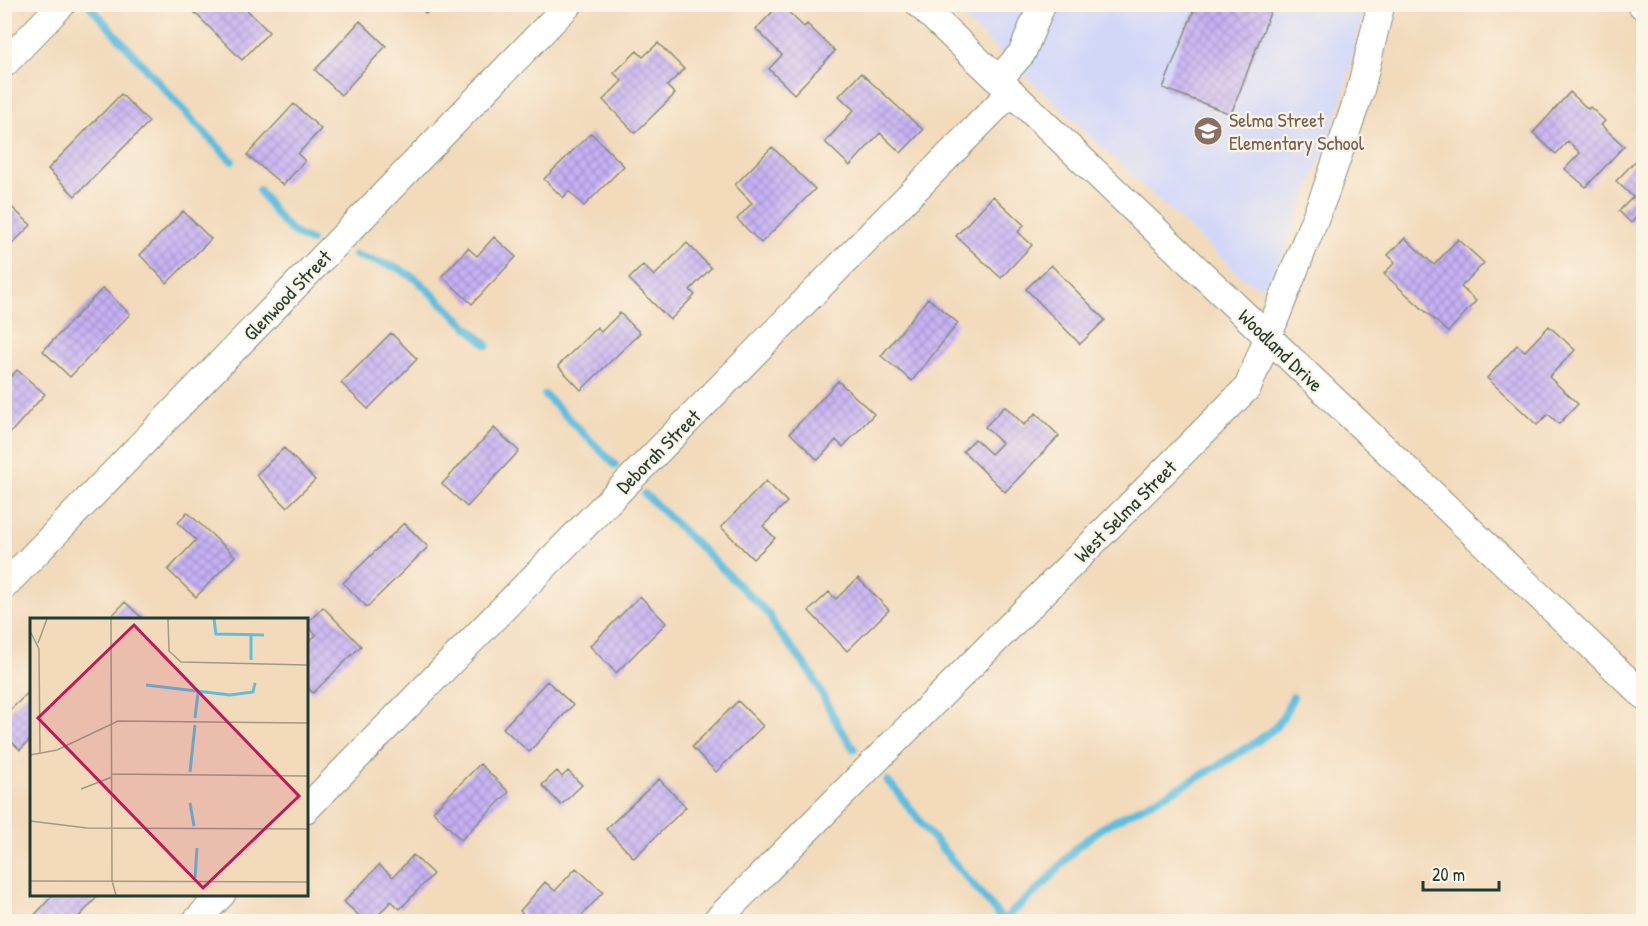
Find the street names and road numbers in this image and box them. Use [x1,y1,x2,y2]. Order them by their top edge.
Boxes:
street label: Glenwood Street [237,243,338,346]
street label: Woodland Drive [1233,303,1329,397]
street label: Deborah Street [610,402,707,499]
street label: West Selma Street [1068,453,1183,568]

